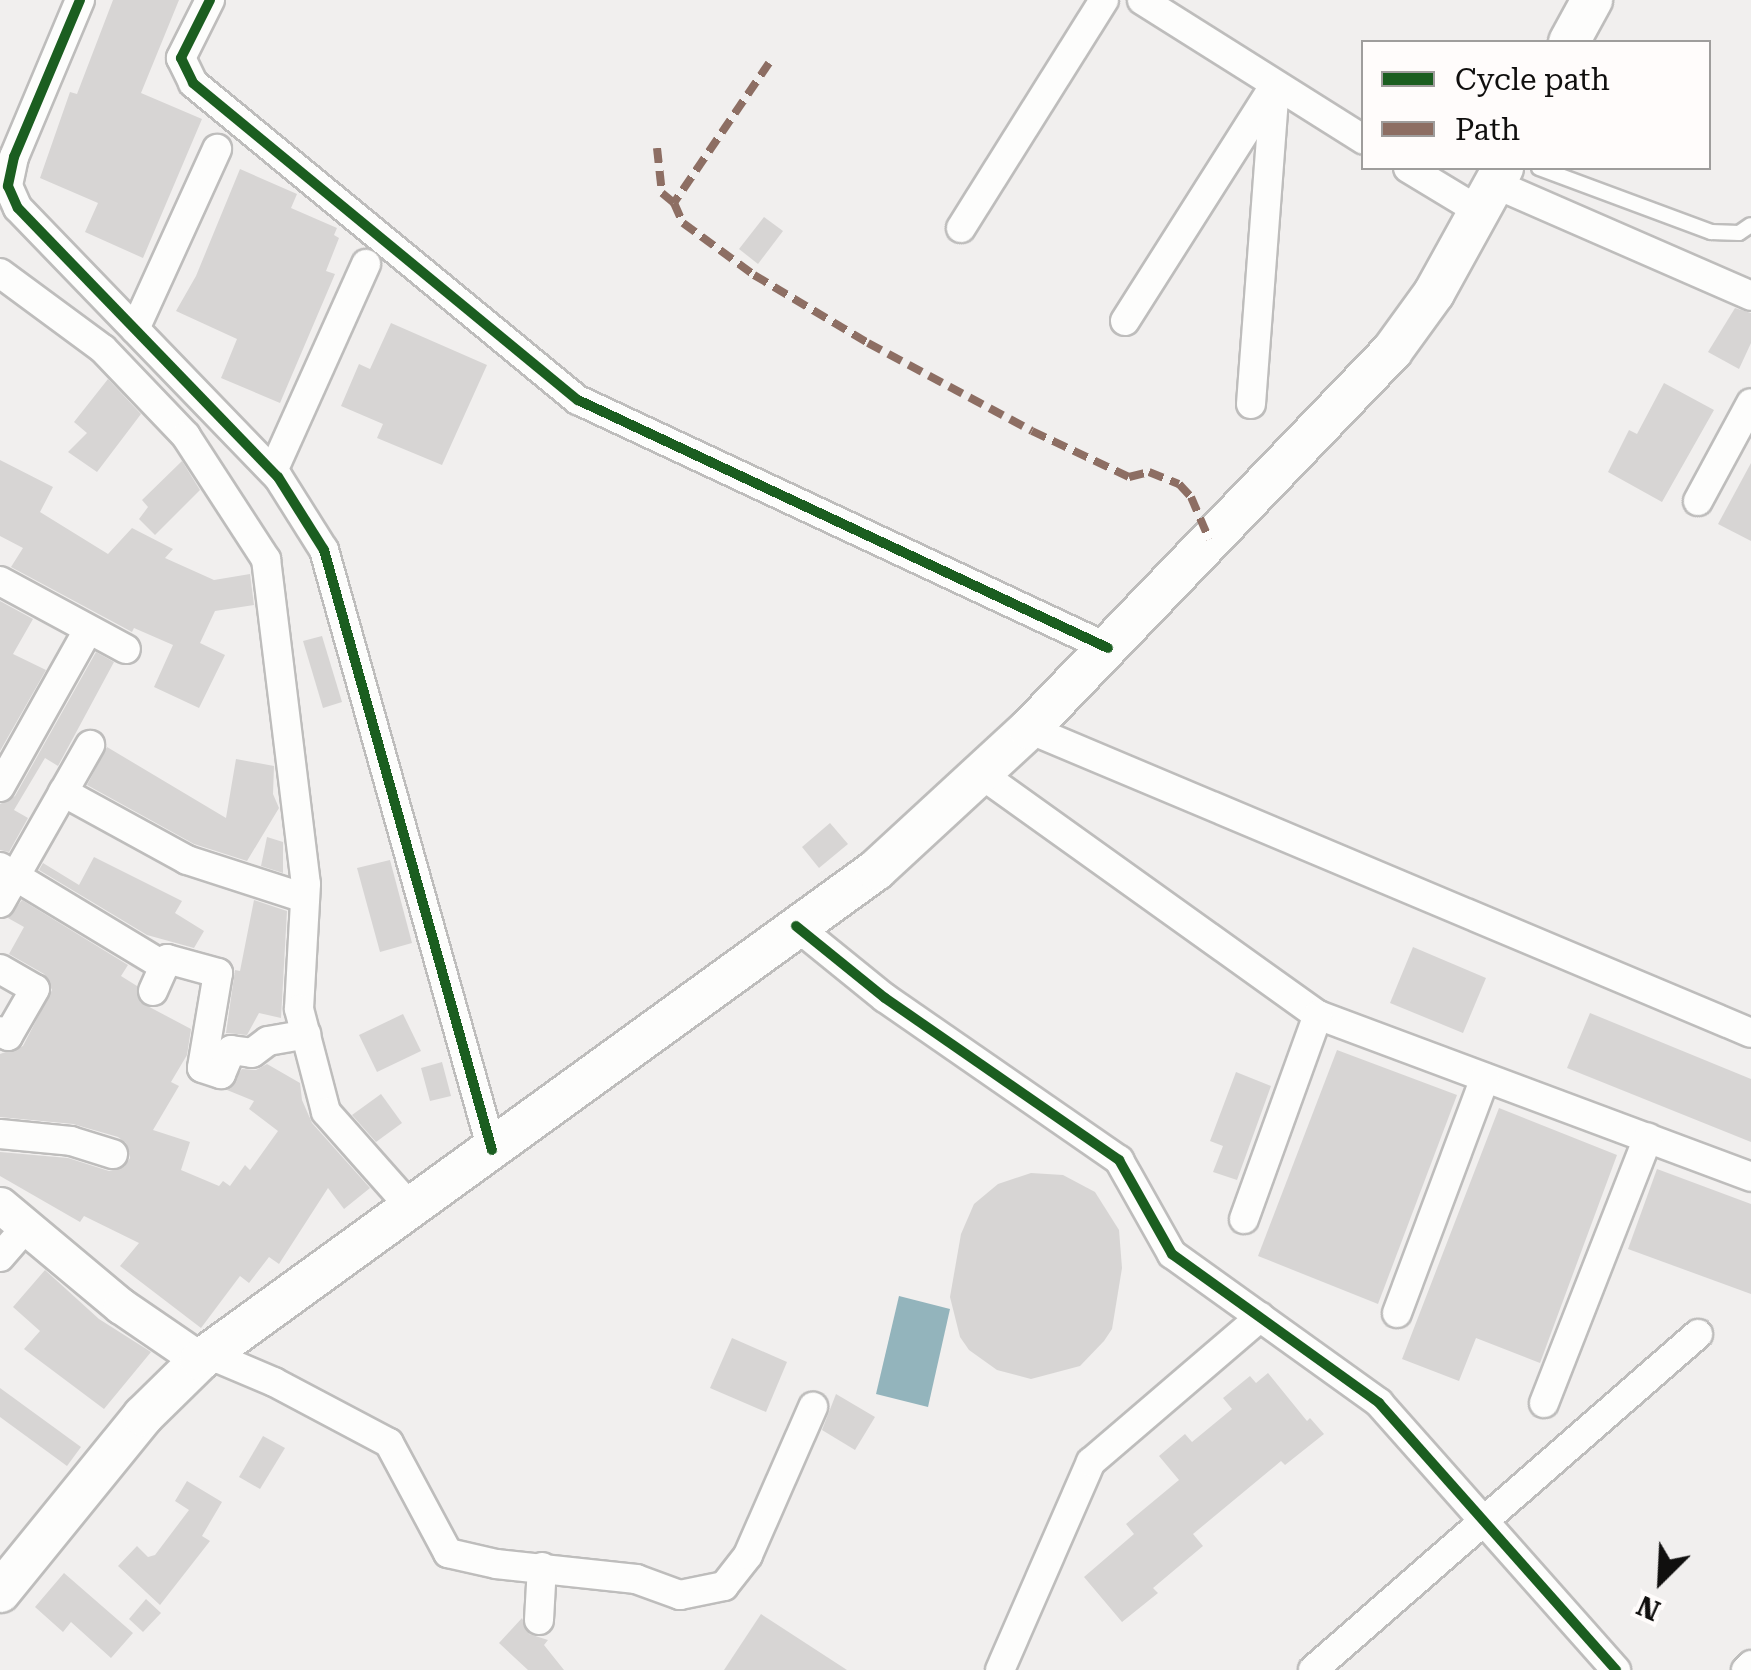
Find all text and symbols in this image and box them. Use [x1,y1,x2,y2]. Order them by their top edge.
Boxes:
legend [1361,40,1711,170]
text: Cycle path [1455,62,1610,97]
text: Path [1455,112,1520,147]
north arrow [1611,1530,1711,1630]
text: N [1632,1588,1665,1627]

